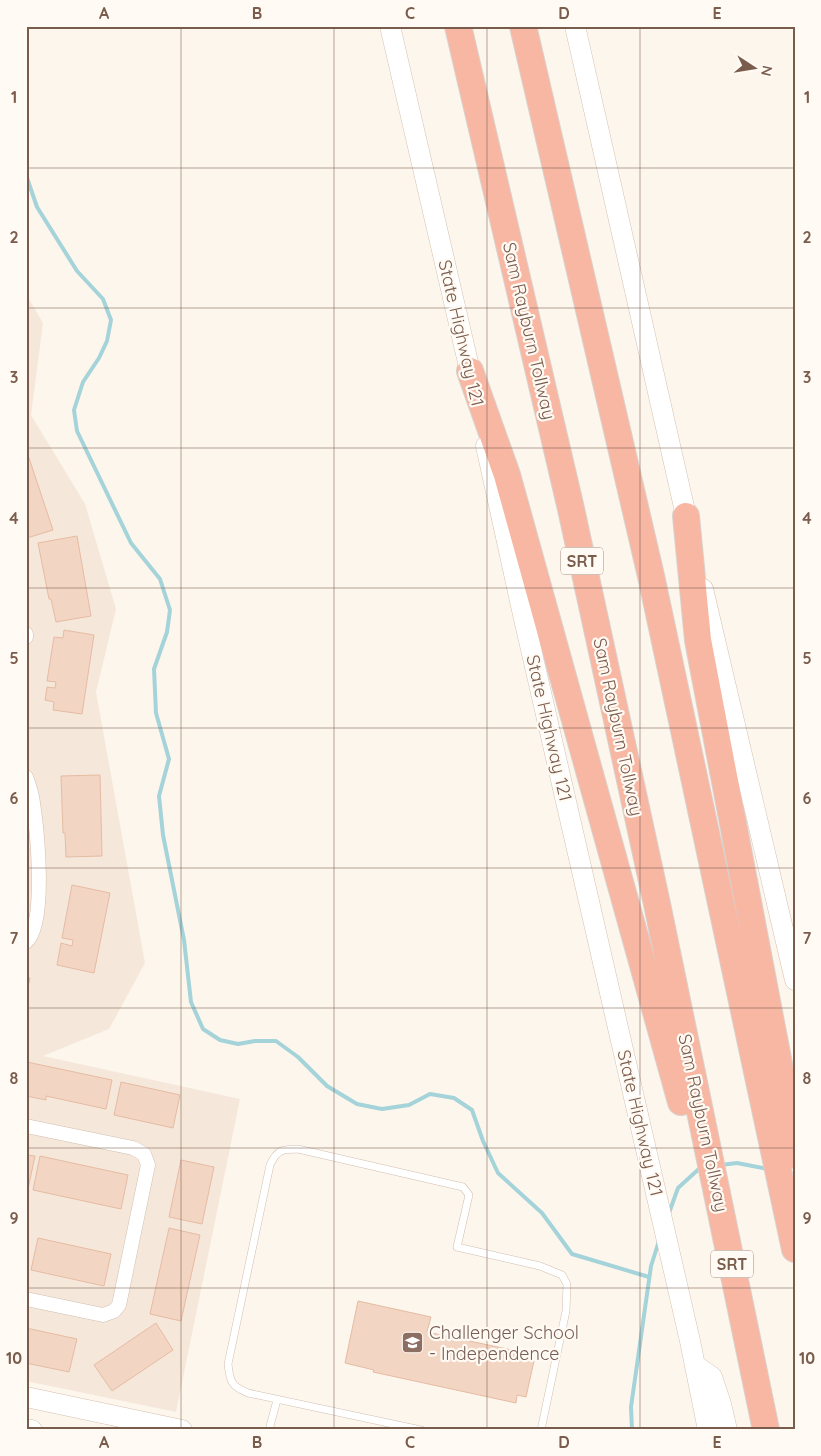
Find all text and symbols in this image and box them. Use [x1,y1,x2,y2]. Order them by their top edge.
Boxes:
text: A [99,3,110,23]
text: B [252,3,262,23]
text: C [405,3,415,23]
text: D [558,3,570,23]
text: E [712,3,722,23]
north arrow [728,42,778,92]
text: N [757,64,777,78]
text: 1 [11,87,17,107]
text: 1 [804,87,810,107]
text: 2 [9,227,19,247]
text: 2 [802,227,812,247]
street label: Sam Rayburn Tollway [498,240,561,422]
street label: State Highway 121 [433,257,490,408]
text: 3 [10,367,18,387]
text: 3 [803,367,811,387]
text: 4 [9,508,19,528]
text: 4 [802,508,812,528]
road number: SRT [561,548,603,574]
street label: Sam Rayburn Tollway [588,636,649,818]
text: 5 [9,648,19,668]
text: 5 [802,648,812,668]
street label: State Highway 121 [521,652,578,803]
text: 6 [10,788,19,808]
text: 6 [803,788,812,808]
text: 7 [10,928,19,948]
text: 7 [803,928,812,948]
street label: Sam Rayburn Tollway [673,1032,734,1214]
street label: State Highway 121 [612,1047,669,1198]
text: 8 [10,1068,19,1088]
text: 8 [803,1068,812,1088]
text: 9 [9,1208,19,1228]
text: 9 [802,1208,812,1228]
road number: SRT [711,1250,753,1278]
place label: Challenger School - Independence [429,1321,579,1365]
school or university icon: Challenger School - Independence [401,1331,425,1355]
text: 10 [6,1348,22,1368]
text: 10 [799,1348,815,1368]
text: A [99,1432,110,1452]
text: B [252,1432,262,1452]
text: C [405,1432,415,1452]
text: D [558,1432,570,1452]
text: E [712,1432,722,1452]

